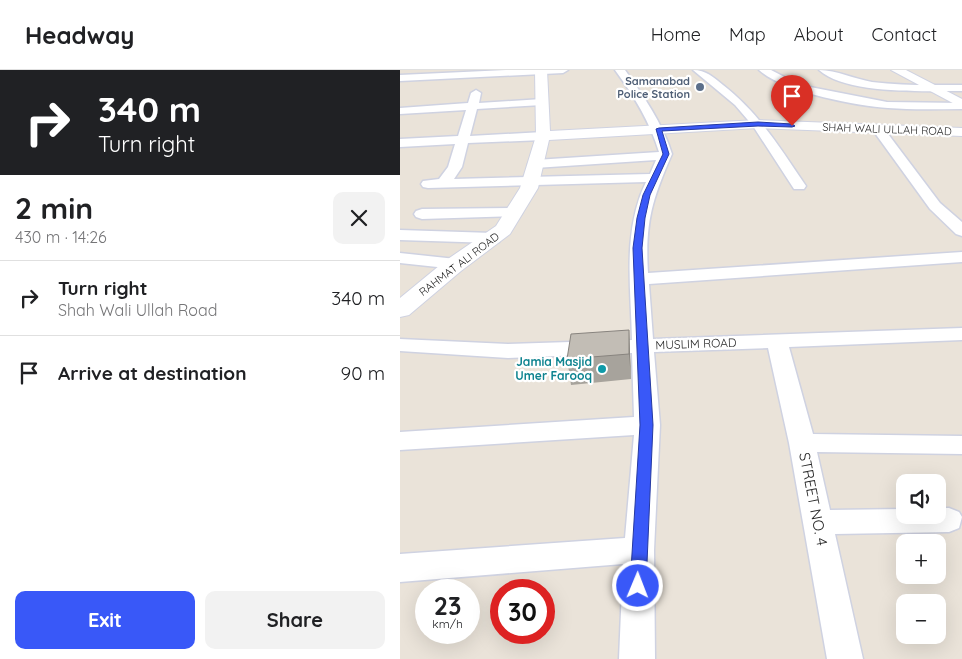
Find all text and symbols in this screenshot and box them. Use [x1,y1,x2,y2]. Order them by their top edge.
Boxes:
text: Headway [25,20,134,50]
text: Home [651,23,701,46]
text: Map [729,23,766,46]
text: About [794,23,844,46]
text: Contact [872,23,937,46]
place label: Samanabad Police Station [617,74,690,101]
pin [771,75,813,126]
marker: Samanabad Police Station [694,81,706,93]
icon: arrive [778,82,806,110]
text: 340 m [98,87,201,131]
icon: right [15,90,80,155]
street label: SHAH WALI ULLAH ROAD [822,120,952,138]
text: Turn right [98,130,195,158]
text: 2 min [15,189,93,227]
button: close [333,192,385,244]
text: 430 m · 14:26 [15,227,107,247]
street label: RAHMAT ALI ROAD [416,229,502,299]
text: Turn right [58,276,147,300]
icon: right [15,284,43,312]
text: 340 m [331,286,385,310]
text: Shah Wali Ullah Road [58,300,217,320]
street label: MUSLIM ROAD [655,335,737,352]
place label: Jamia Masjid Umer Farooq [515,354,592,383]
icon: arrive [15,359,43,387]
text: Arrive at destination [58,361,247,385]
text: 90 m [341,361,385,385]
marker: Jamia Masjid Umer Farooq [596,363,608,375]
street label: STREET NO. 4 [795,451,832,547]
map controls [896,474,946,644]
button: sound [896,474,946,524]
button: + [896,534,946,584]
position arrow [611,559,663,611]
speed limit sign: 30 [490,579,555,644]
text: 23 [434,590,461,621]
button: Exit [15,591,195,649]
button: Share [205,591,385,649]
button: − [896,594,946,644]
text: km/h [432,616,463,631]

